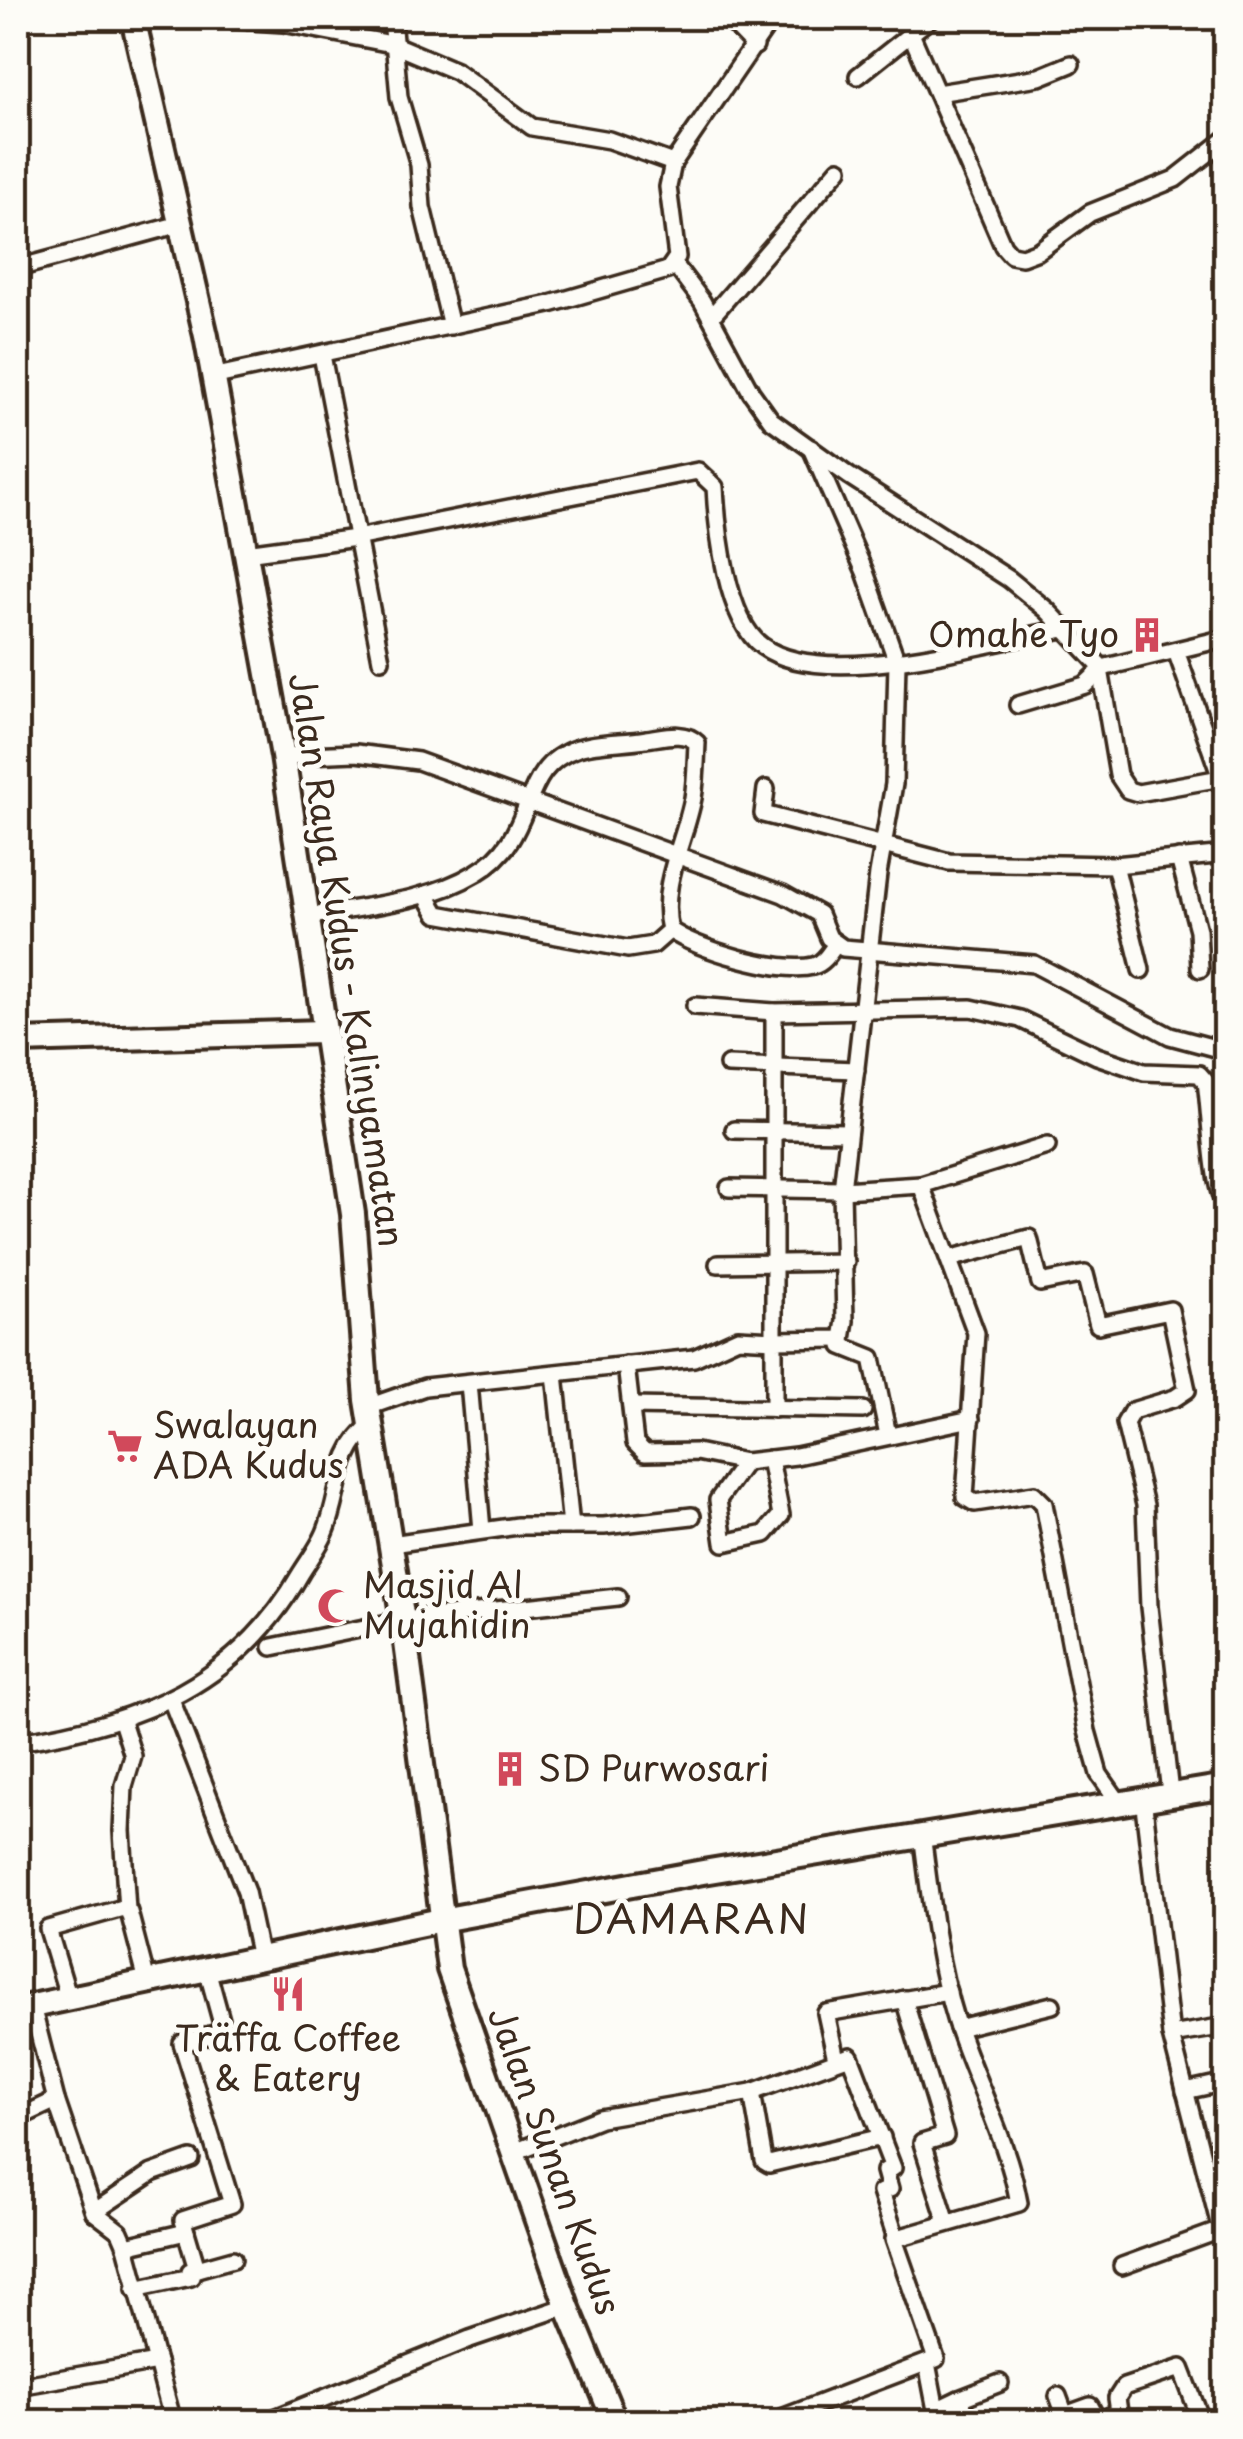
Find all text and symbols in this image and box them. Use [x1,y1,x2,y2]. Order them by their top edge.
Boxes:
place label: Omahe Tyo [928,606,1119,659]
building icon: Omahe Tyo [1128,616,1166,654]
street label: Jalan Raya Kudus - Kalinyamatan [277,669,420,1250]
place label: Swalayan ADA Kudus [153,1397,344,1490]
supermarket icon: Swalayan ADA Kudus [106,1427,144,1465]
place label: Masjid Al Mujahidin [363,1557,530,1650]
mosque icon: Masjid Al Mujahidin [316,1587,354,1625]
place label: SD Purwosari [538,1740,769,1793]
building icon: SD Purwosari [491,1750,529,1788]
district label: DAMARAN [573,1887,811,1948]
restaurant icon: Träffa Coffee & Eatery [269,1975,307,2013]
street label: Jalan Sunan Kudus [476,1999,637,2322]
place label: Träffa Coffee & Eatery [175,2010,401,2103]

